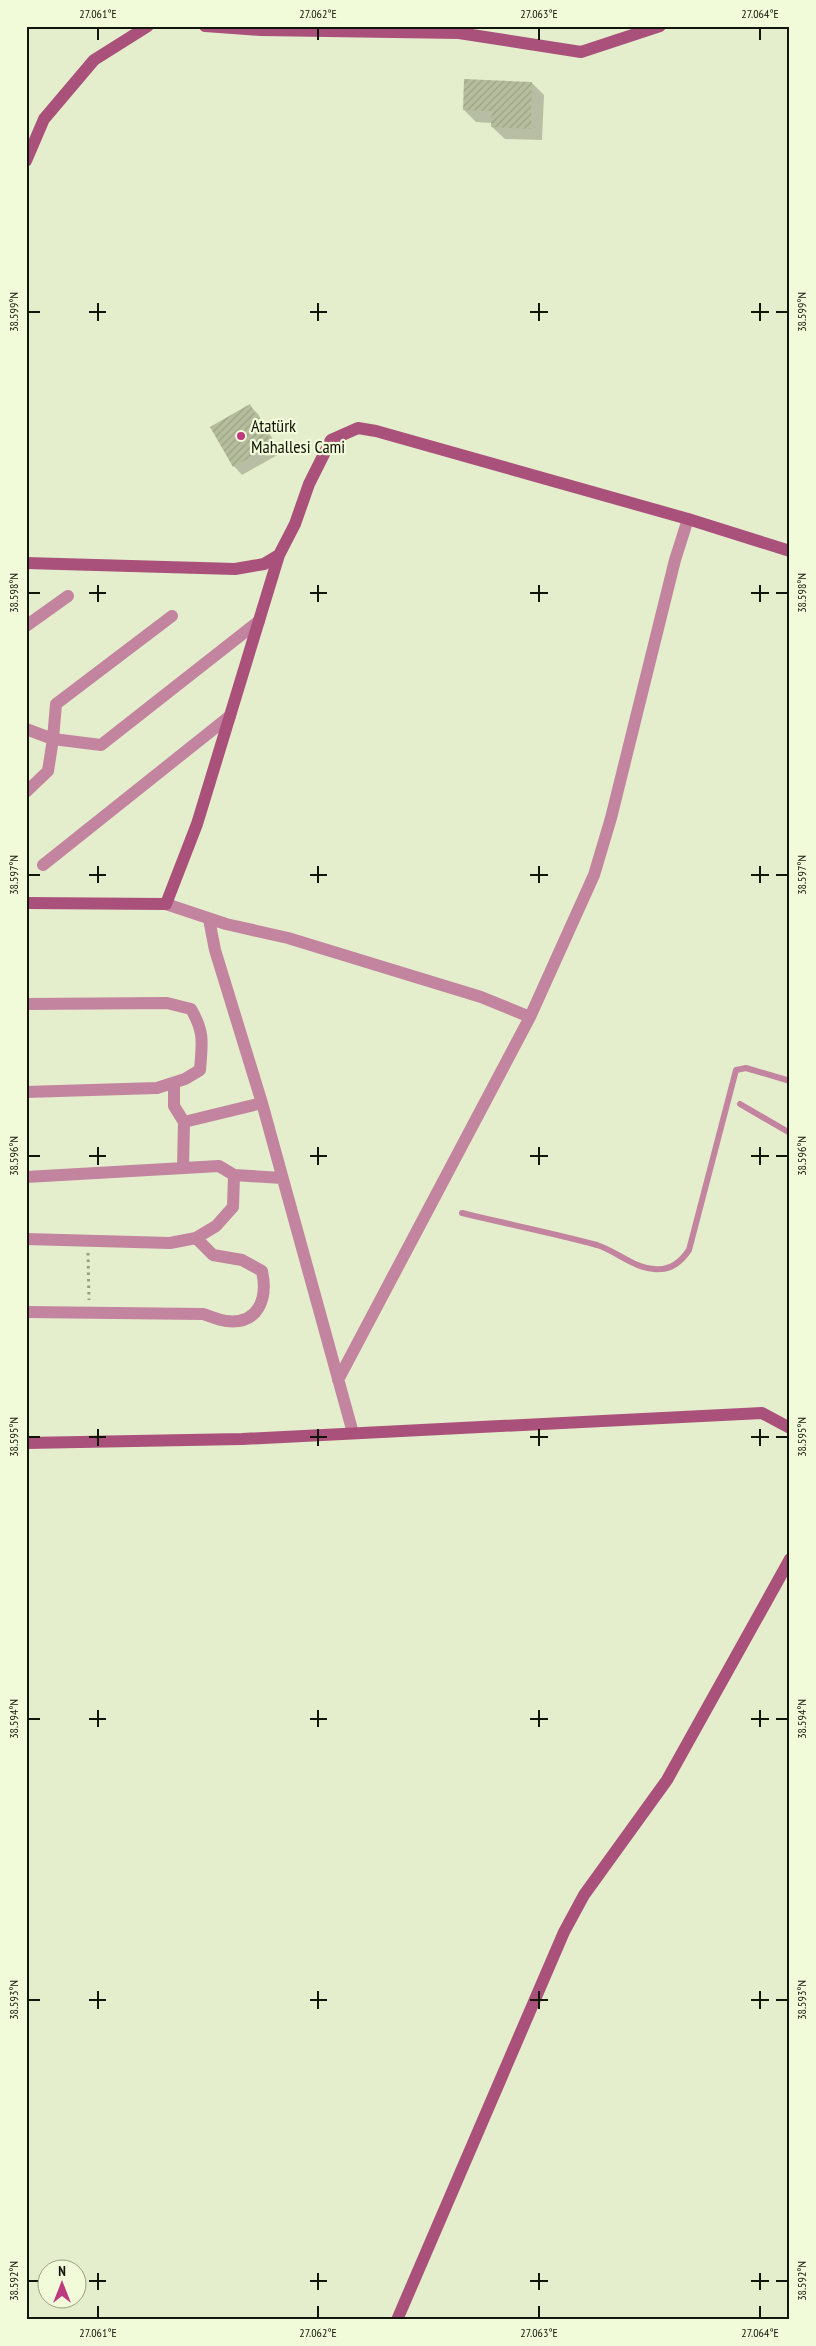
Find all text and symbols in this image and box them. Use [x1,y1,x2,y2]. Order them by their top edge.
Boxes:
text: 27.061°E [79,6,117,21]
text: 27.062°E [299,6,337,21]
text: 27.063°E [520,6,558,21]
text: 27.064°E [741,6,779,21]
text: 38.599°N [6,292,21,332]
text: 38.599°N [794,292,809,332]
place label: Atatürk Mahallesi Cami [251,414,345,458]
marker: Atatürk Mahallesi Cami [235,430,247,442]
text: 38.598°N [6,573,21,613]
text: 38.598°N [794,573,809,613]
text: 38.597°N [6,855,21,895]
text: 38.597°N [794,855,809,895]
text: 38.596°N [6,1136,21,1176]
text: 38.596°N [794,1136,809,1176]
text: 38.595°N [6,1417,21,1457]
text: 38.595°N [794,1417,809,1457]
text: 38.594°N [6,1699,21,1739]
text: 38.594°N [794,1699,809,1739]
text: 38.593°N [6,1980,21,2020]
text: 38.593°N [794,1980,809,2020]
north arrow [38,2258,88,2308]
text: 38.592°N [6,2261,21,2301]
text: 38.592°N [794,2261,809,2301]
text: N [58,2262,66,2280]
text: 27.061°E [79,2325,117,2340]
text: 27.062°E [299,2325,337,2340]
text: 27.063°E [520,2325,558,2340]
text: 27.064°E [741,2325,779,2340]

